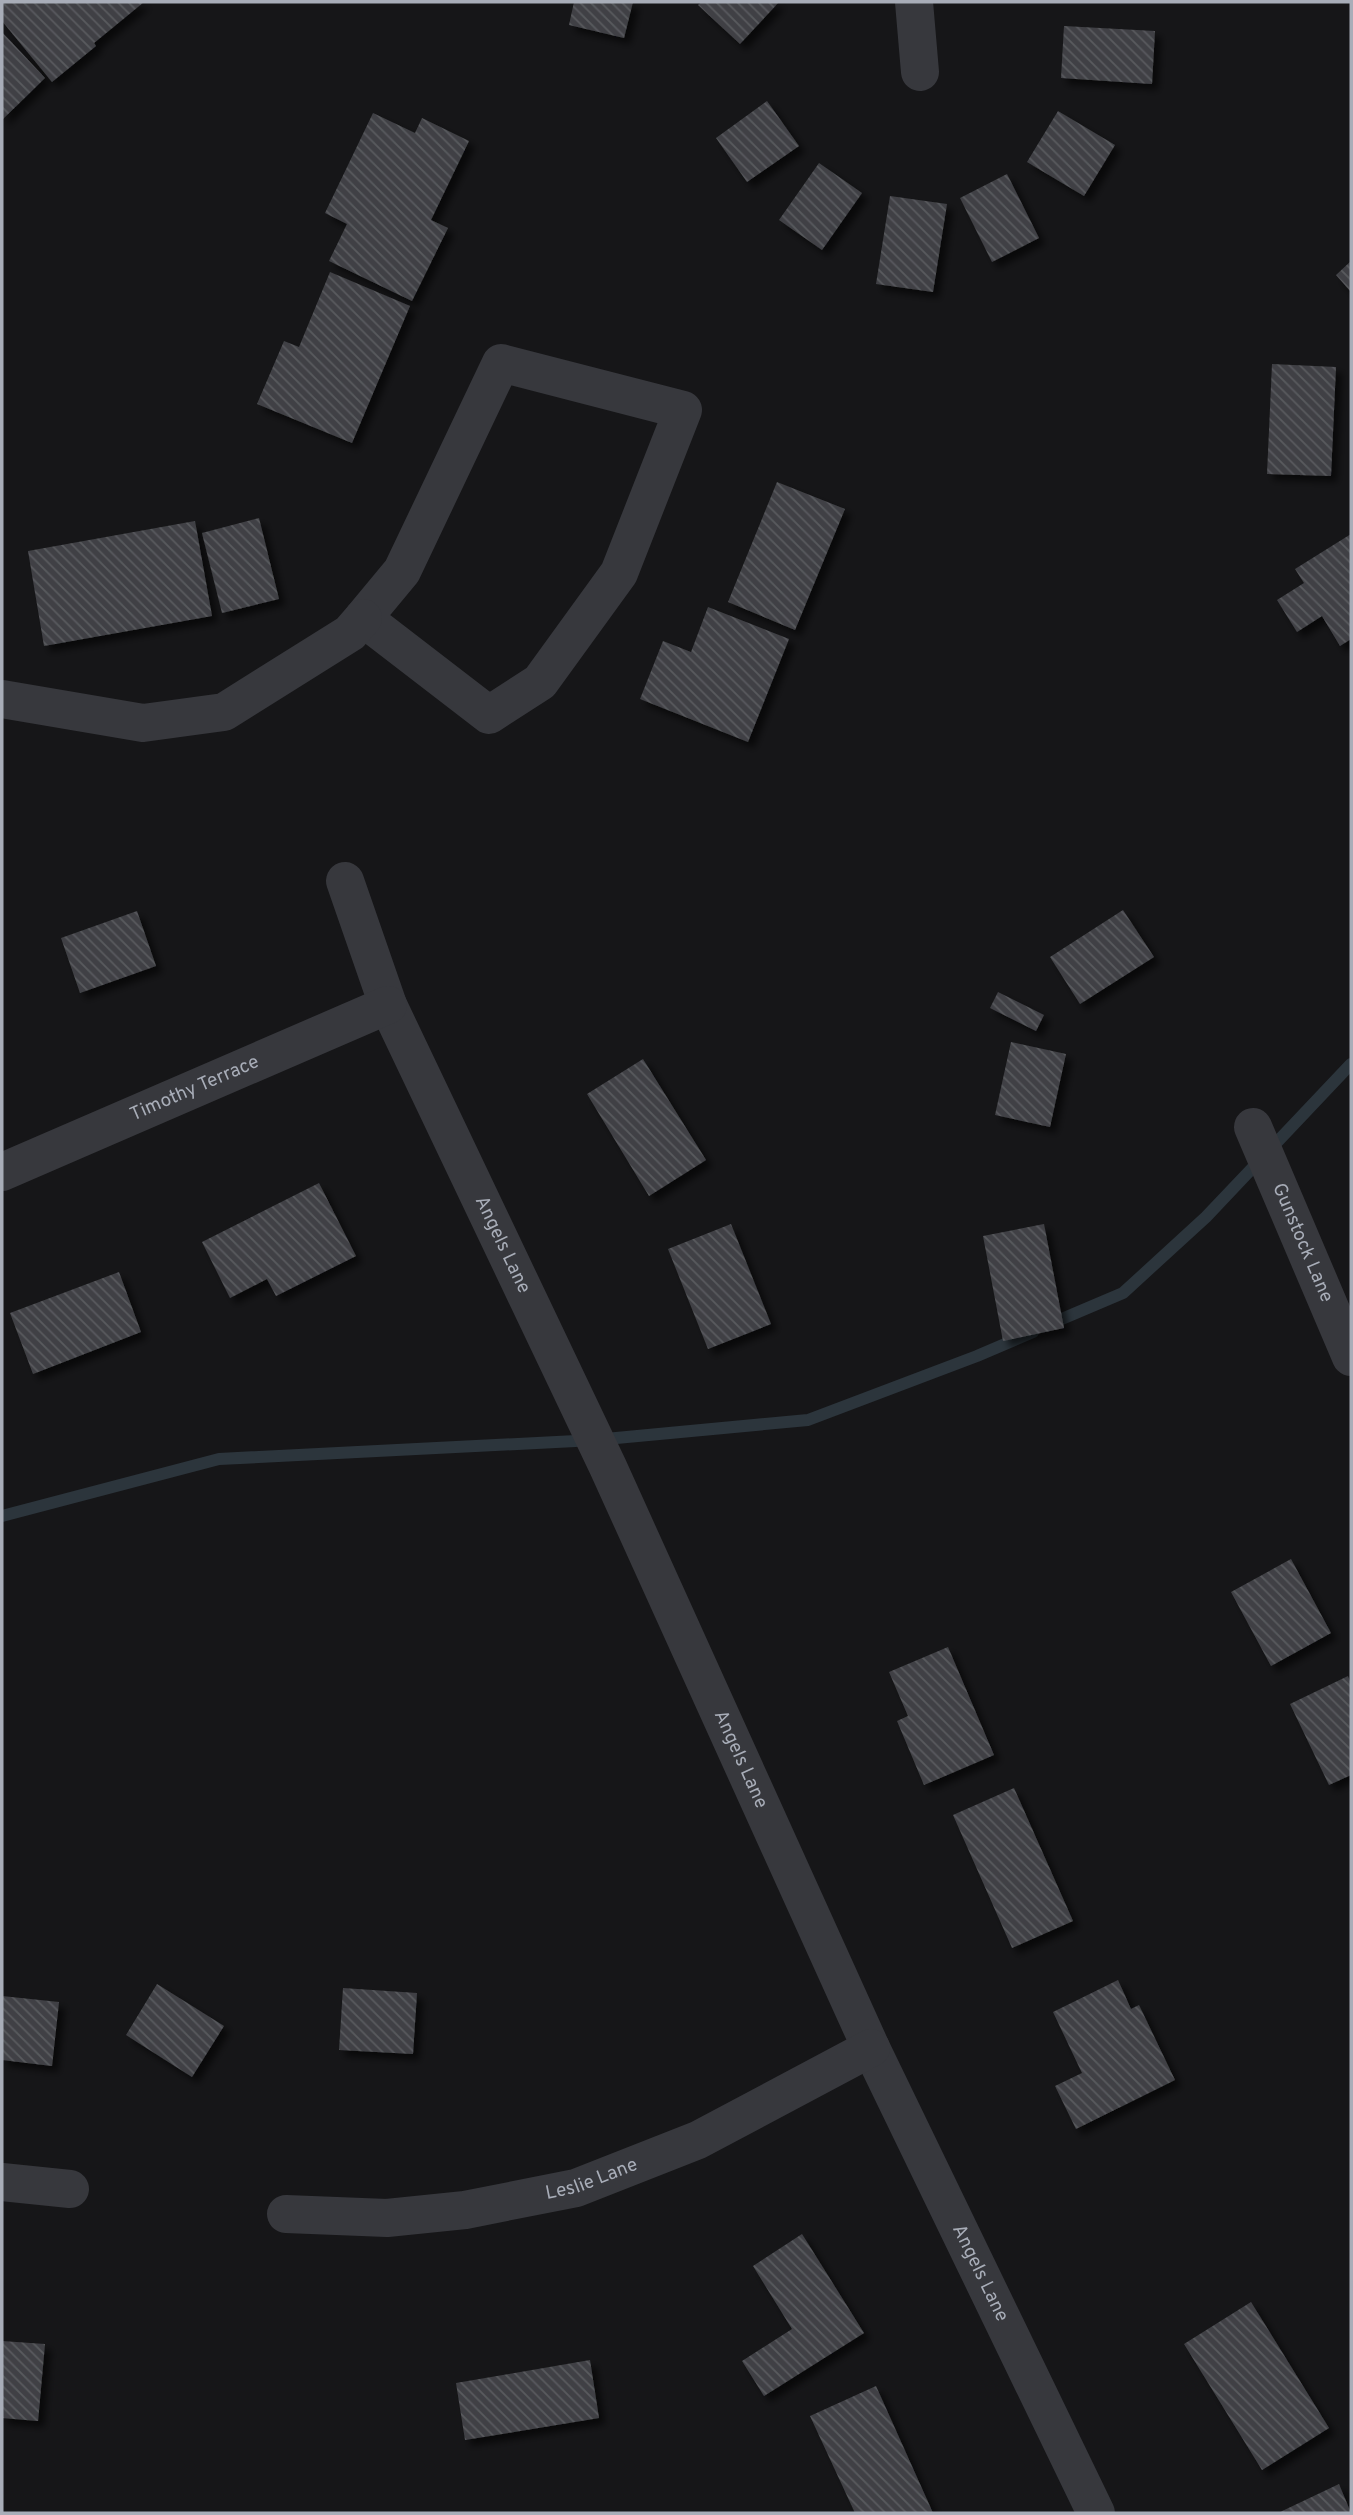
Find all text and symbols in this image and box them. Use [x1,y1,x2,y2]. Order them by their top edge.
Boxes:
street label: Timothy Terrace [127,1050,263,1127]
street label: Gunstock Lane [1266,1180,1338,1306]
street label: Angels Lane [469,1192,536,1298]
street label: Angels Lane [708,1707,773,1812]
street label: Leslie Lane [544,2153,641,2206]
street label: Angels Lane [946,2221,1014,2326]

